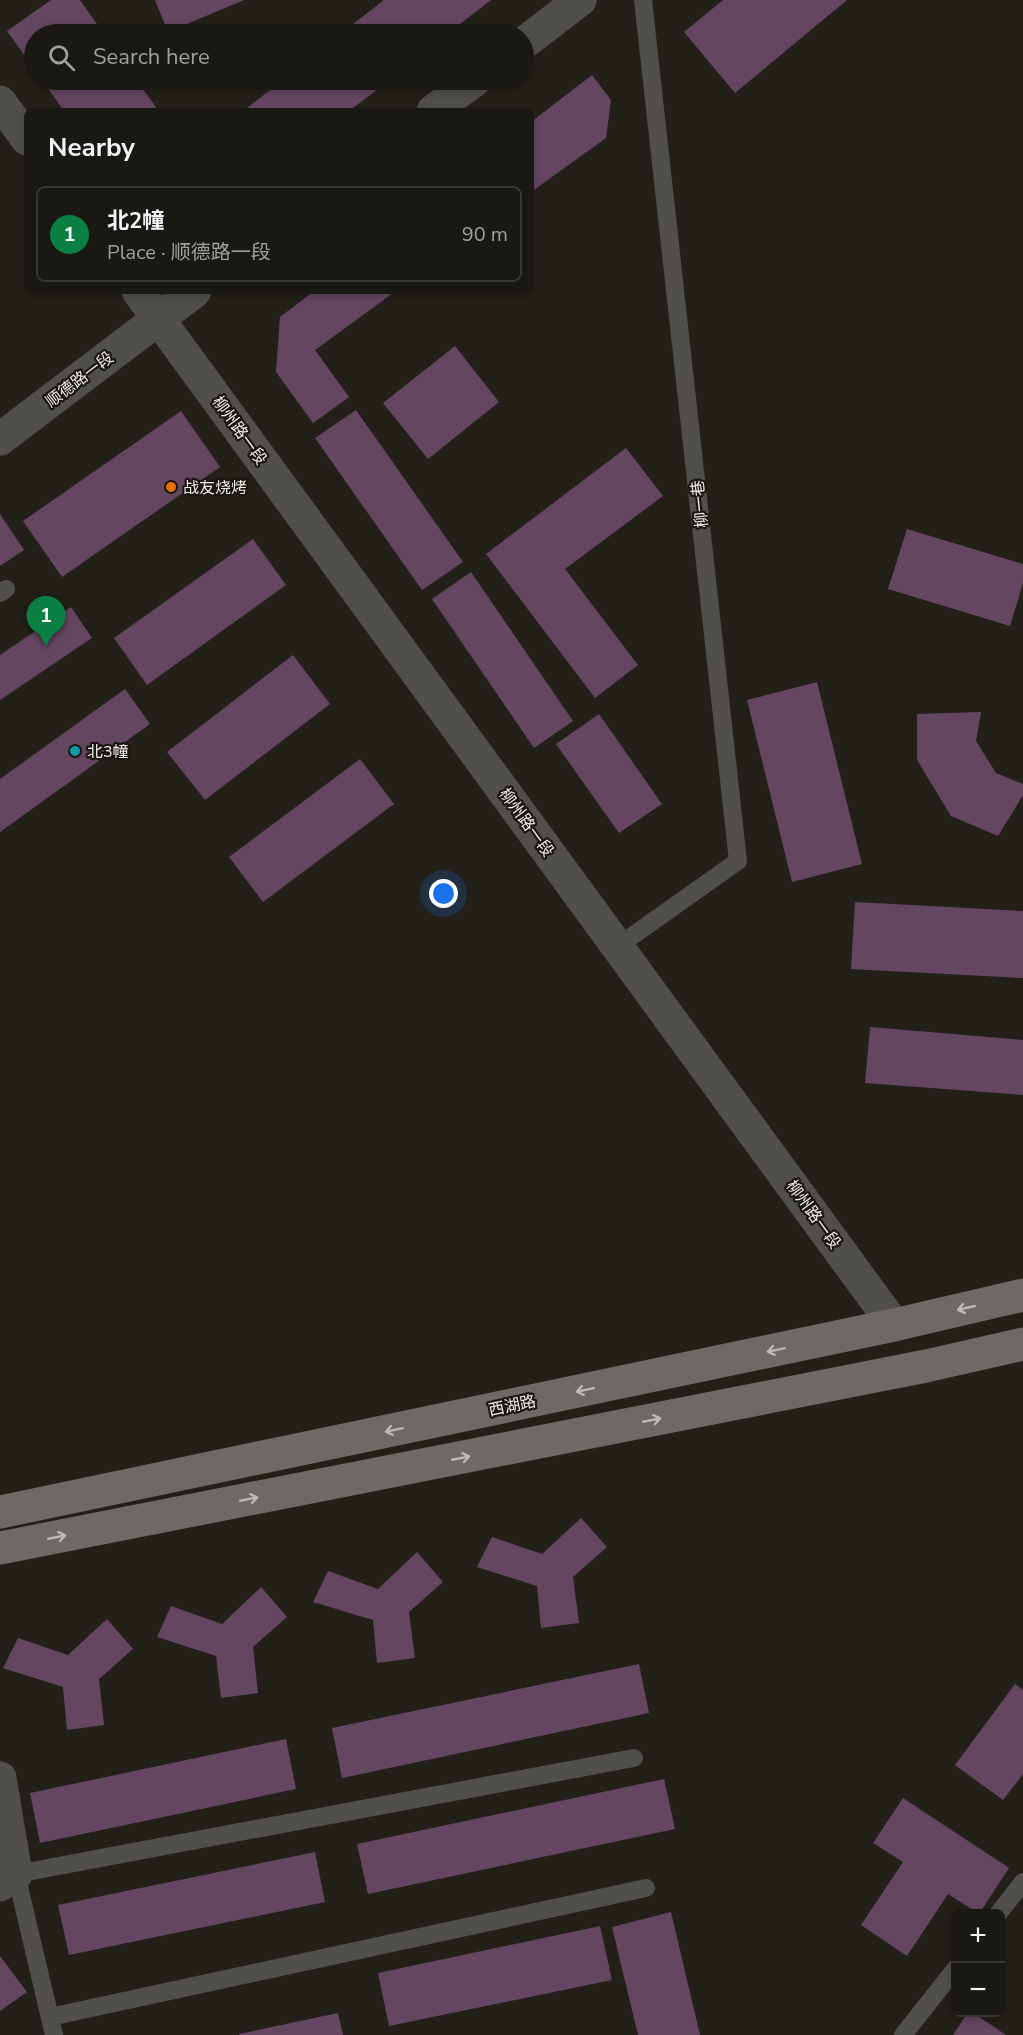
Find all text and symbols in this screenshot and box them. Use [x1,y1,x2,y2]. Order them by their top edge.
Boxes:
search box [24,24,534,90]
icon: search [45,41,78,74]
text: Search here [93,42,210,72]
text: Nearby [48,130,135,165]
text: 北2幢 [107,206,164,236]
text: 1 [64,221,76,248]
text: 90 m [462,221,508,248]
text: Place · 顺德路一段 [107,239,271,266]
street label: 顺德路一段 [41,347,118,413]
street label: 柳州路一段 [207,392,272,469]
place label: 战友烧烤 [183,477,247,499]
street label: 柳一巷 [687,479,713,529]
marker: 战友烧烤 [164,480,178,494]
pin: 1 [26,596,66,646]
place label: 北3幢 [87,741,129,763]
marker: 北3幢 [68,744,82,758]
street label: 柳州路一段 [494,784,559,861]
your location [429,879,458,908]
street label: 柳州路一段 [781,1176,846,1253]
one-way arrow [957,1303,976,1315]
one-way arrow [766,1345,786,1356]
one-way arrow [575,1385,595,1396]
street label: 西湖路 [486,1390,538,1422]
one-way arrow [642,1414,661,1425]
one-way arrow [385,1425,404,1436]
one-way arrow [450,1452,470,1463]
one-way arrow [238,1493,258,1504]
one-way arrow [47,1531,67,1542]
map controls [951,1909,1005,2017]
button: + [951,1909,1005,1963]
button: − [951,1963,1005,2017]

